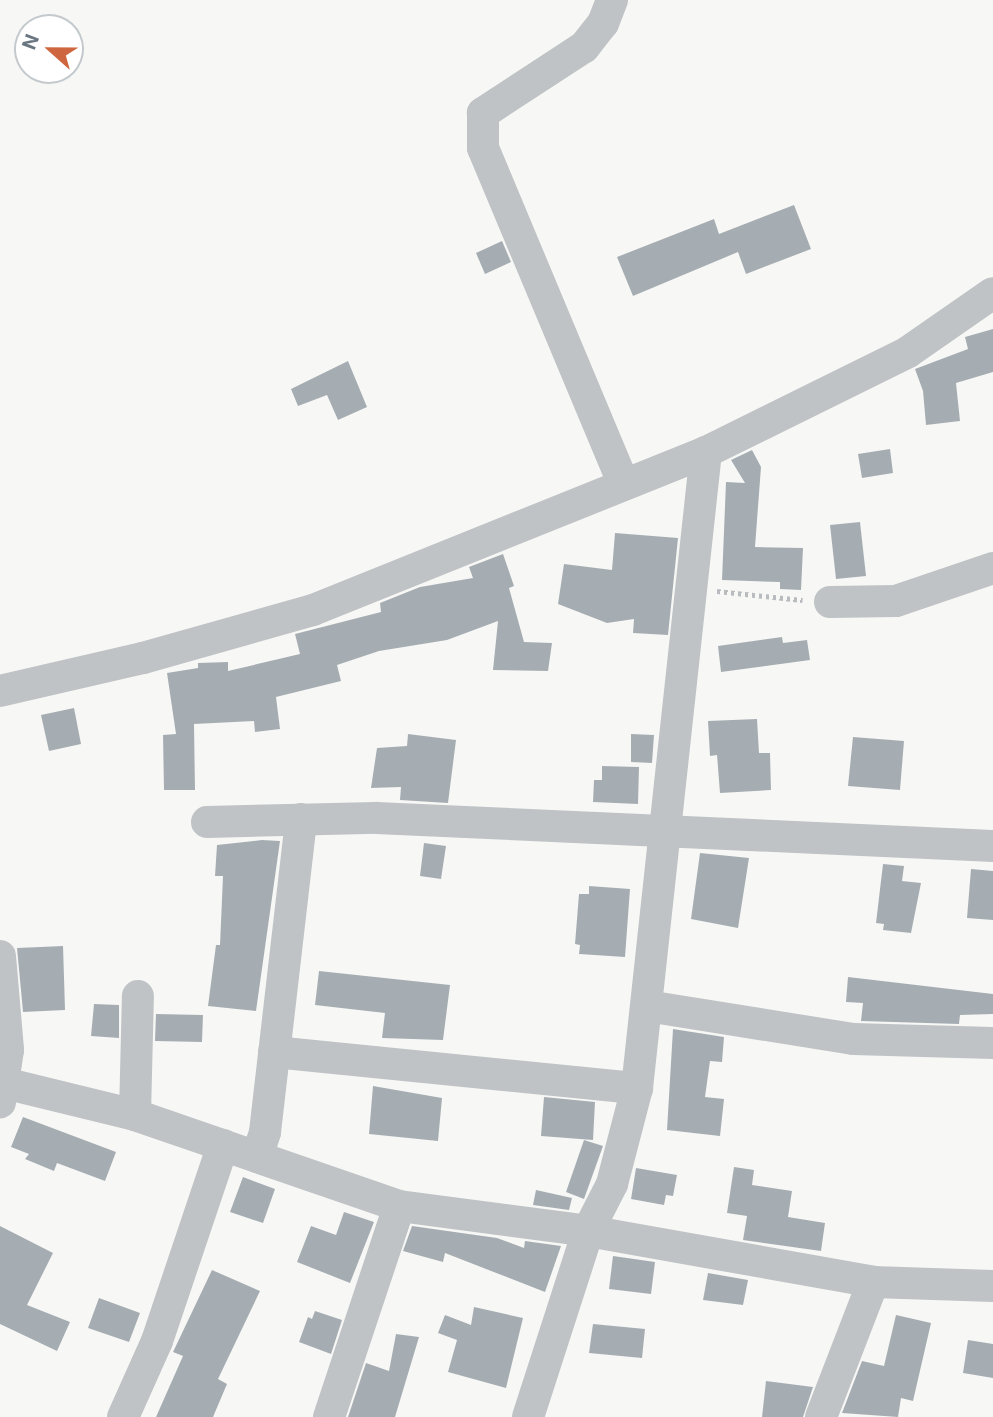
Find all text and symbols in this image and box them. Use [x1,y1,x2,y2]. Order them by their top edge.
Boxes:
north arrow [14,14,84,84]
text: N [17,31,44,53]

